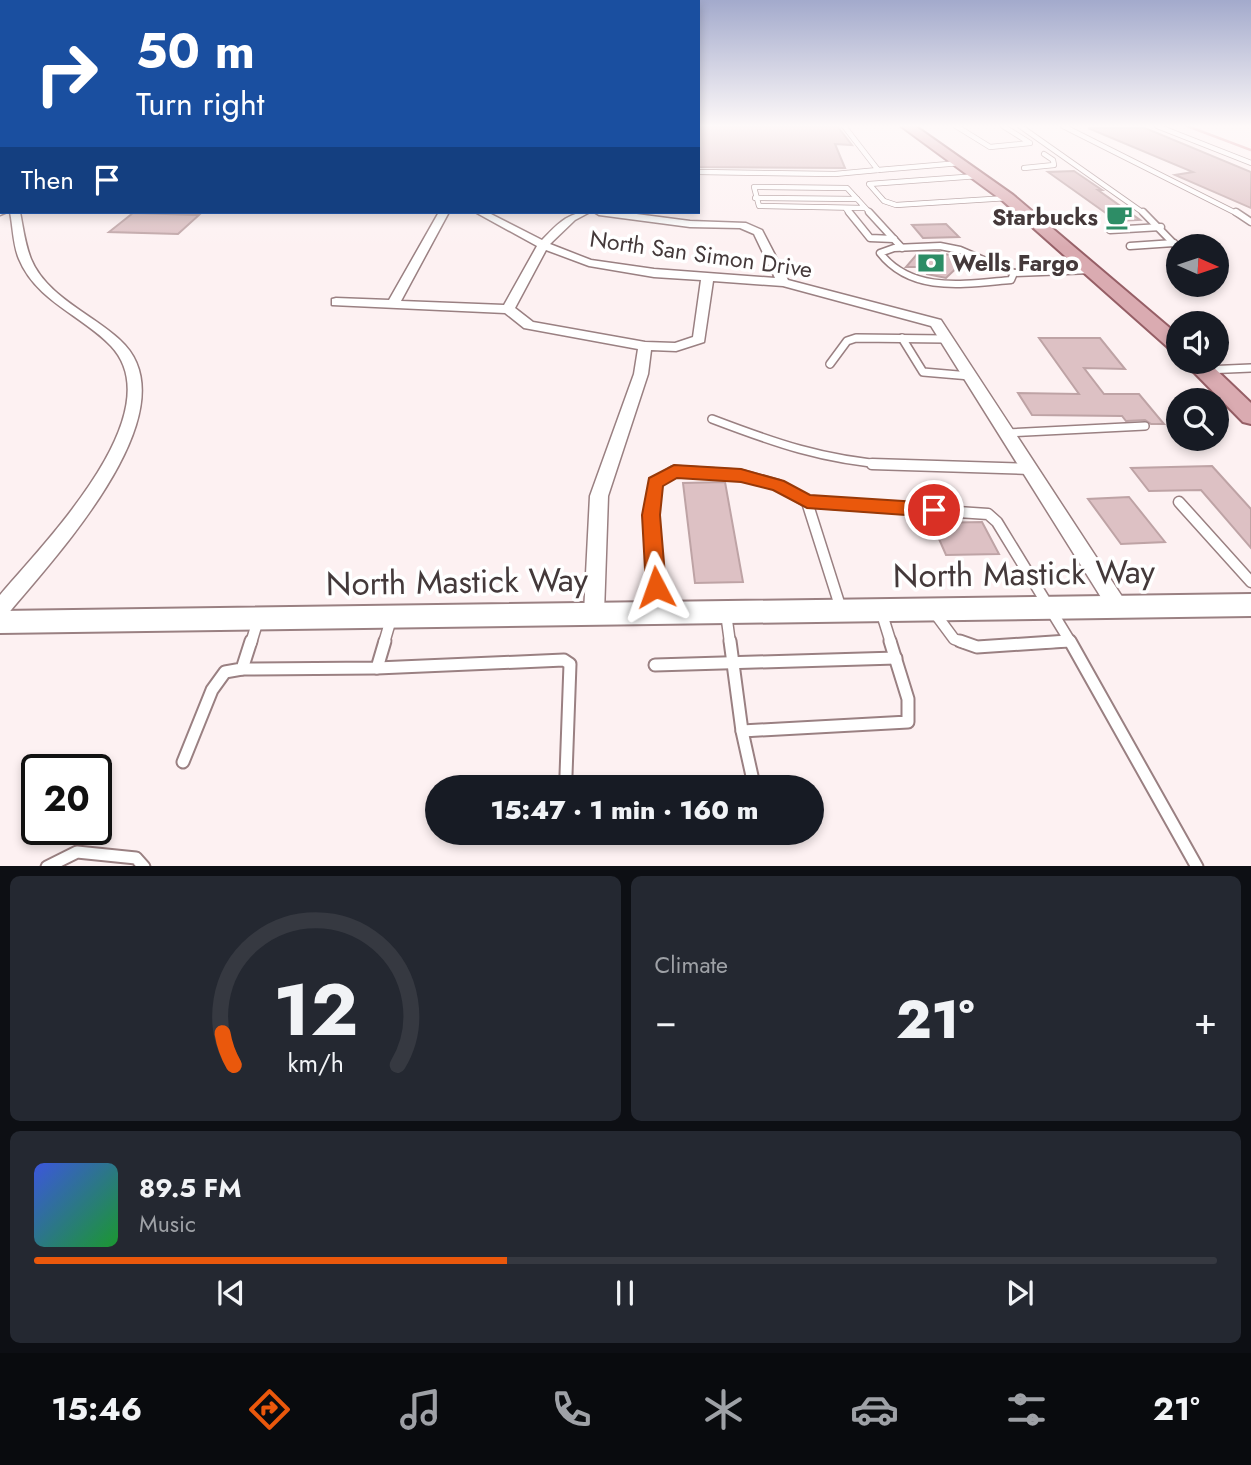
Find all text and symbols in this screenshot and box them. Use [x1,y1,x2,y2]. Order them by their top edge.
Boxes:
text: 50 m [136,16,255,86]
icon: right [21,28,112,119]
text: Turn right [136,81,265,127]
text: Then [21,161,74,199]
icon: arrive [88,161,126,199]
place label: Starbucks [992,200,1098,234]
cafe icon: Starbucks [1104,202,1134,232]
street label: North San Simon Drive [587,222,815,286]
north arrow [1166,234,1228,298]
map controls [1166,234,1229,451]
place label: Wells Fargo [952,246,1079,280]
bank icon: Wells Fargo [916,248,946,278]
button: sound [1166,311,1229,374]
button: search [1166,388,1229,451]
pin [904,480,964,540]
icon: arrive [915,491,953,529]
street label: North Mastick Way [892,548,1156,599]
position arrow [619,550,693,624]
street label: North Mastick Way [325,556,589,607]
speed limit sign: 20 [21,754,112,845]
text: 15:47 · 1 min · 160 m [490,791,759,829]
text: Climate [655,948,728,982]
text: 12 [273,957,358,1062]
text: 21° [896,982,975,1058]
text: − [655,993,677,1048]
text: + [1194,993,1217,1048]
text: km/h [287,1044,344,1080]
text: 89.5 FM [139,1169,241,1207]
text: Music [139,1207,196,1241]
icon: previous [212,1274,250,1312]
icon: pause [606,1274,644,1312]
icon: next [1001,1274,1039,1312]
icon: directions [245,1385,294,1434]
icon: music [396,1385,445,1434]
icon: phone [547,1385,596,1434]
icon: climate [699,1385,748,1434]
icon: car [850,1385,899,1434]
icon: filters [1002,1385,1051,1434]
text: 15:46 [51,1386,142,1432]
text: 21° [1153,1386,1200,1432]

